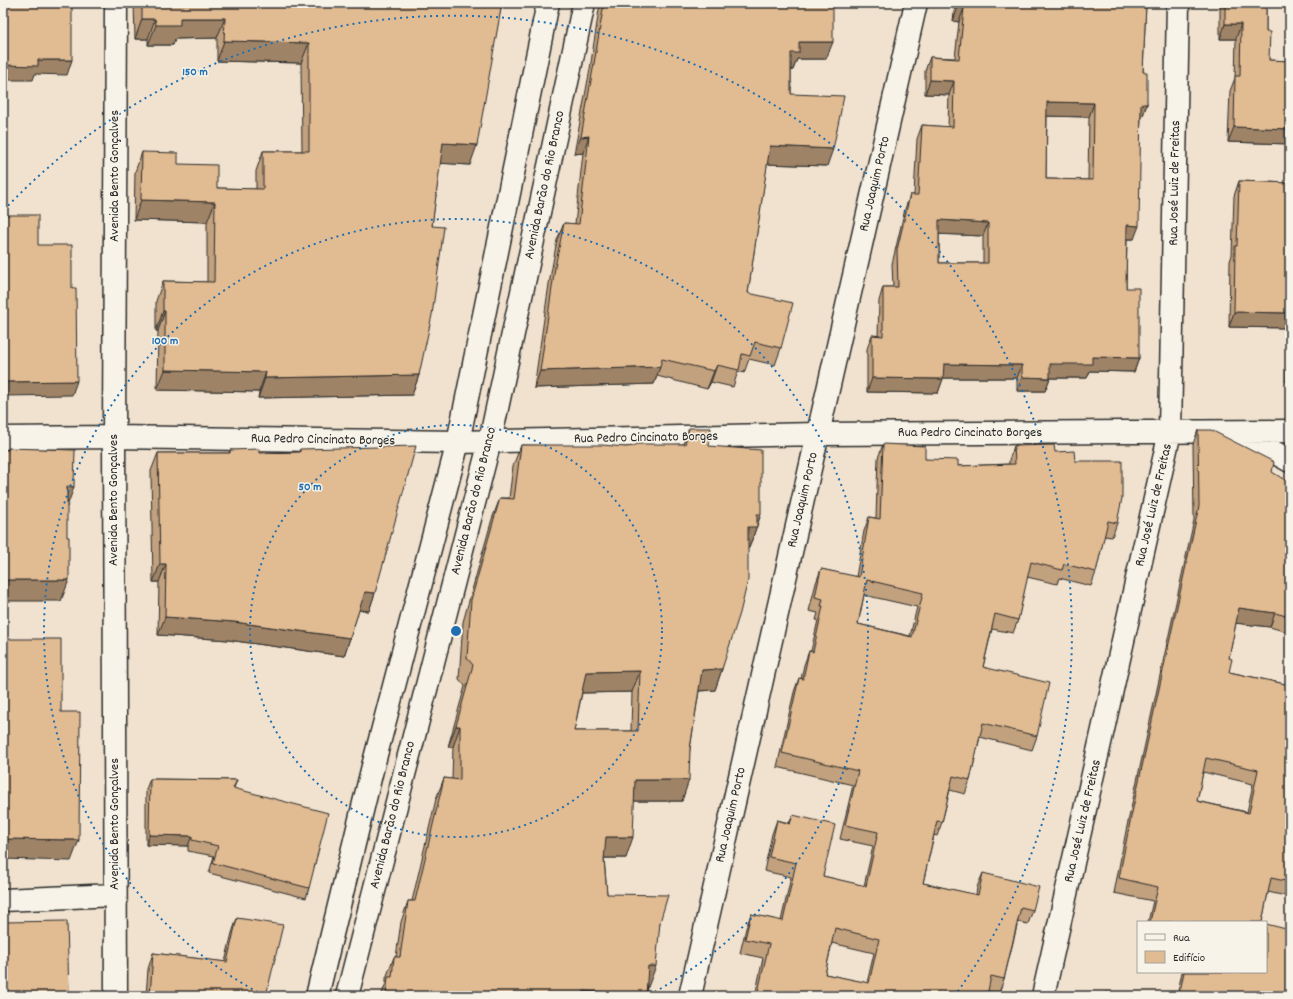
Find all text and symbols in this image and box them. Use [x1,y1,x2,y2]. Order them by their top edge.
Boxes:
text: 150 m [182,64,208,81]
street label: Avenida Barão do Rio Branco [519,109,571,261]
street label: Avenida Bento Gonçalves [105,110,125,242]
street label: Rua José Luiz de Freitas [1164,120,1186,246]
street label: Rua Joaquim Porto [854,134,896,234]
text: 100 m [152,333,178,350]
street label: Rua Pedro Cincinato Borges [898,423,1042,443]
street label: Avenida Barão do Rio Branco [446,425,502,577]
street label: Rua Pedro Cincinato Borges [574,427,718,449]
street label: Rua Pedro Cincinato Borges [251,429,395,451]
street label: Avenida Bento Gonçalves [104,434,124,566]
street label: Rua José Luiz de Freitas [1130,441,1178,568]
street label: Rua Joaquim Porto [782,450,824,550]
text: 50 m [298,479,322,496]
centre of rings [449,624,463,638]
street label: Avenida Barão do Rio Branco [365,739,421,891]
street label: Rua José Luiz de Freitas [1059,757,1107,884]
street label: Avenida Bento Gonçalves [105,758,125,890]
street label: Rua Joaquim Porto [710,765,752,865]
legend [1137,921,1267,973]
text: Rua [1173,930,1190,947]
text: Edifício [1173,950,1205,967]

